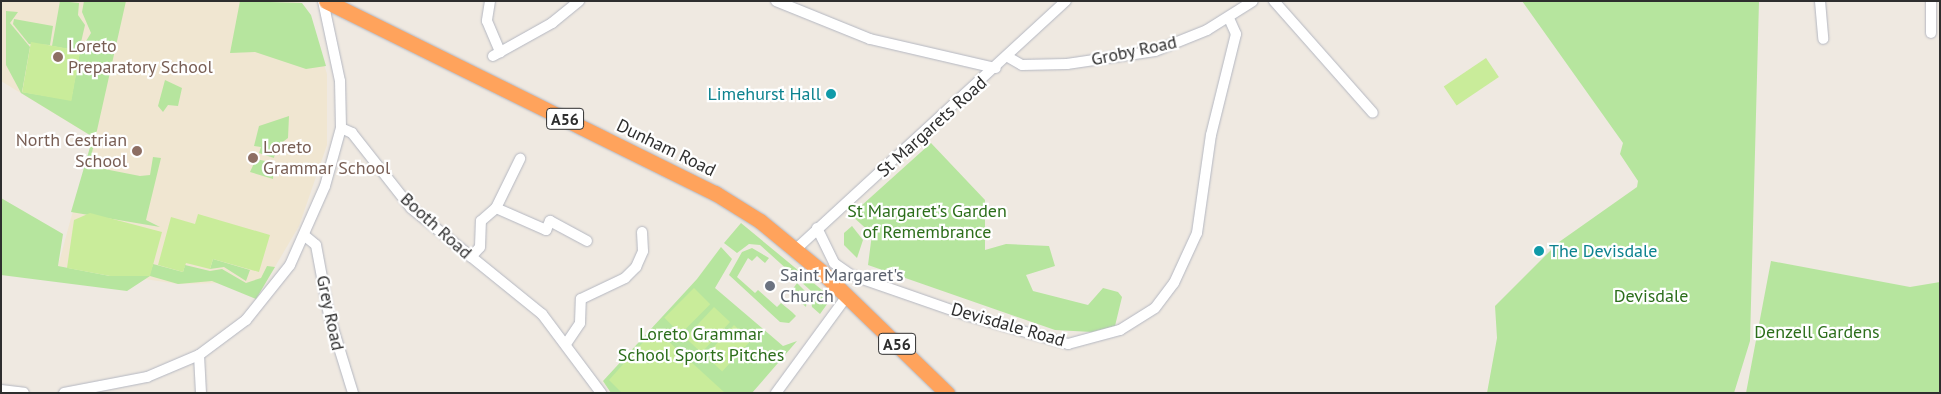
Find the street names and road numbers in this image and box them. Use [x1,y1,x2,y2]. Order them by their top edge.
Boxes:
street label: Groby Road [1089,31,1179,71]
street label: St Margarets Road [873,72,991,182]
road number: A56 [545,106,585,132]
street label: Dunham Road [613,115,719,181]
street label: Booth Road [396,188,476,264]
street label: Grey Road [311,273,349,353]
street label: Devisdale Road [949,298,1067,352]
road number: A56 [877,330,917,358]

